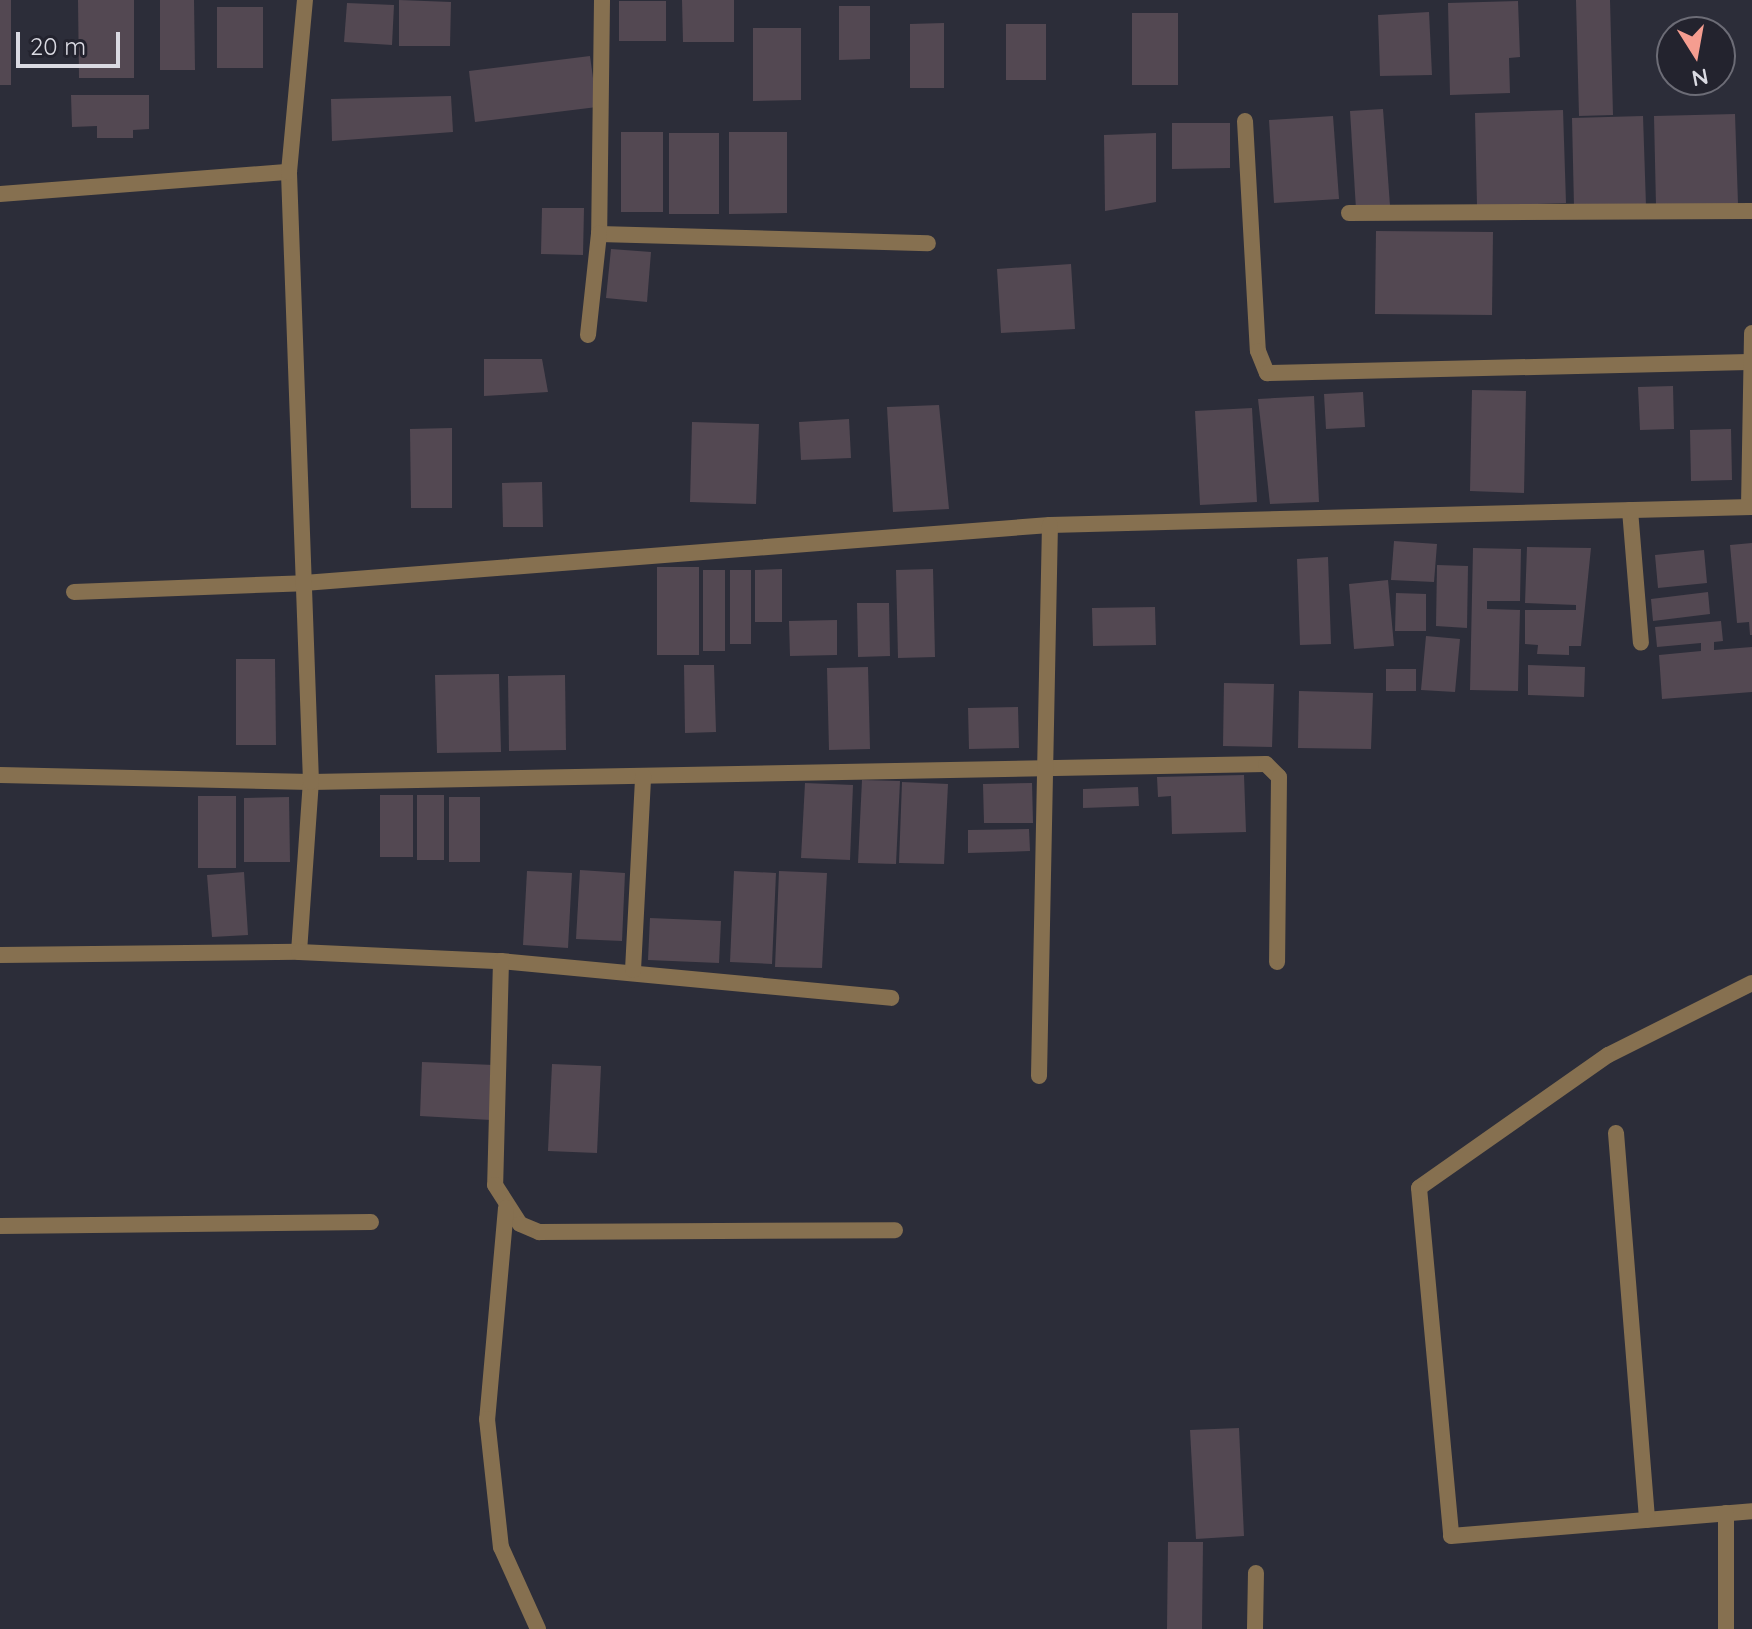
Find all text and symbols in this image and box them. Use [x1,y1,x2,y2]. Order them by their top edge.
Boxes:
scale bar [20,16,124,66]
north arrow [1656,16,1736,96]
text: 20 m [30,31,86,61]
text: N [1690,62,1711,93]

